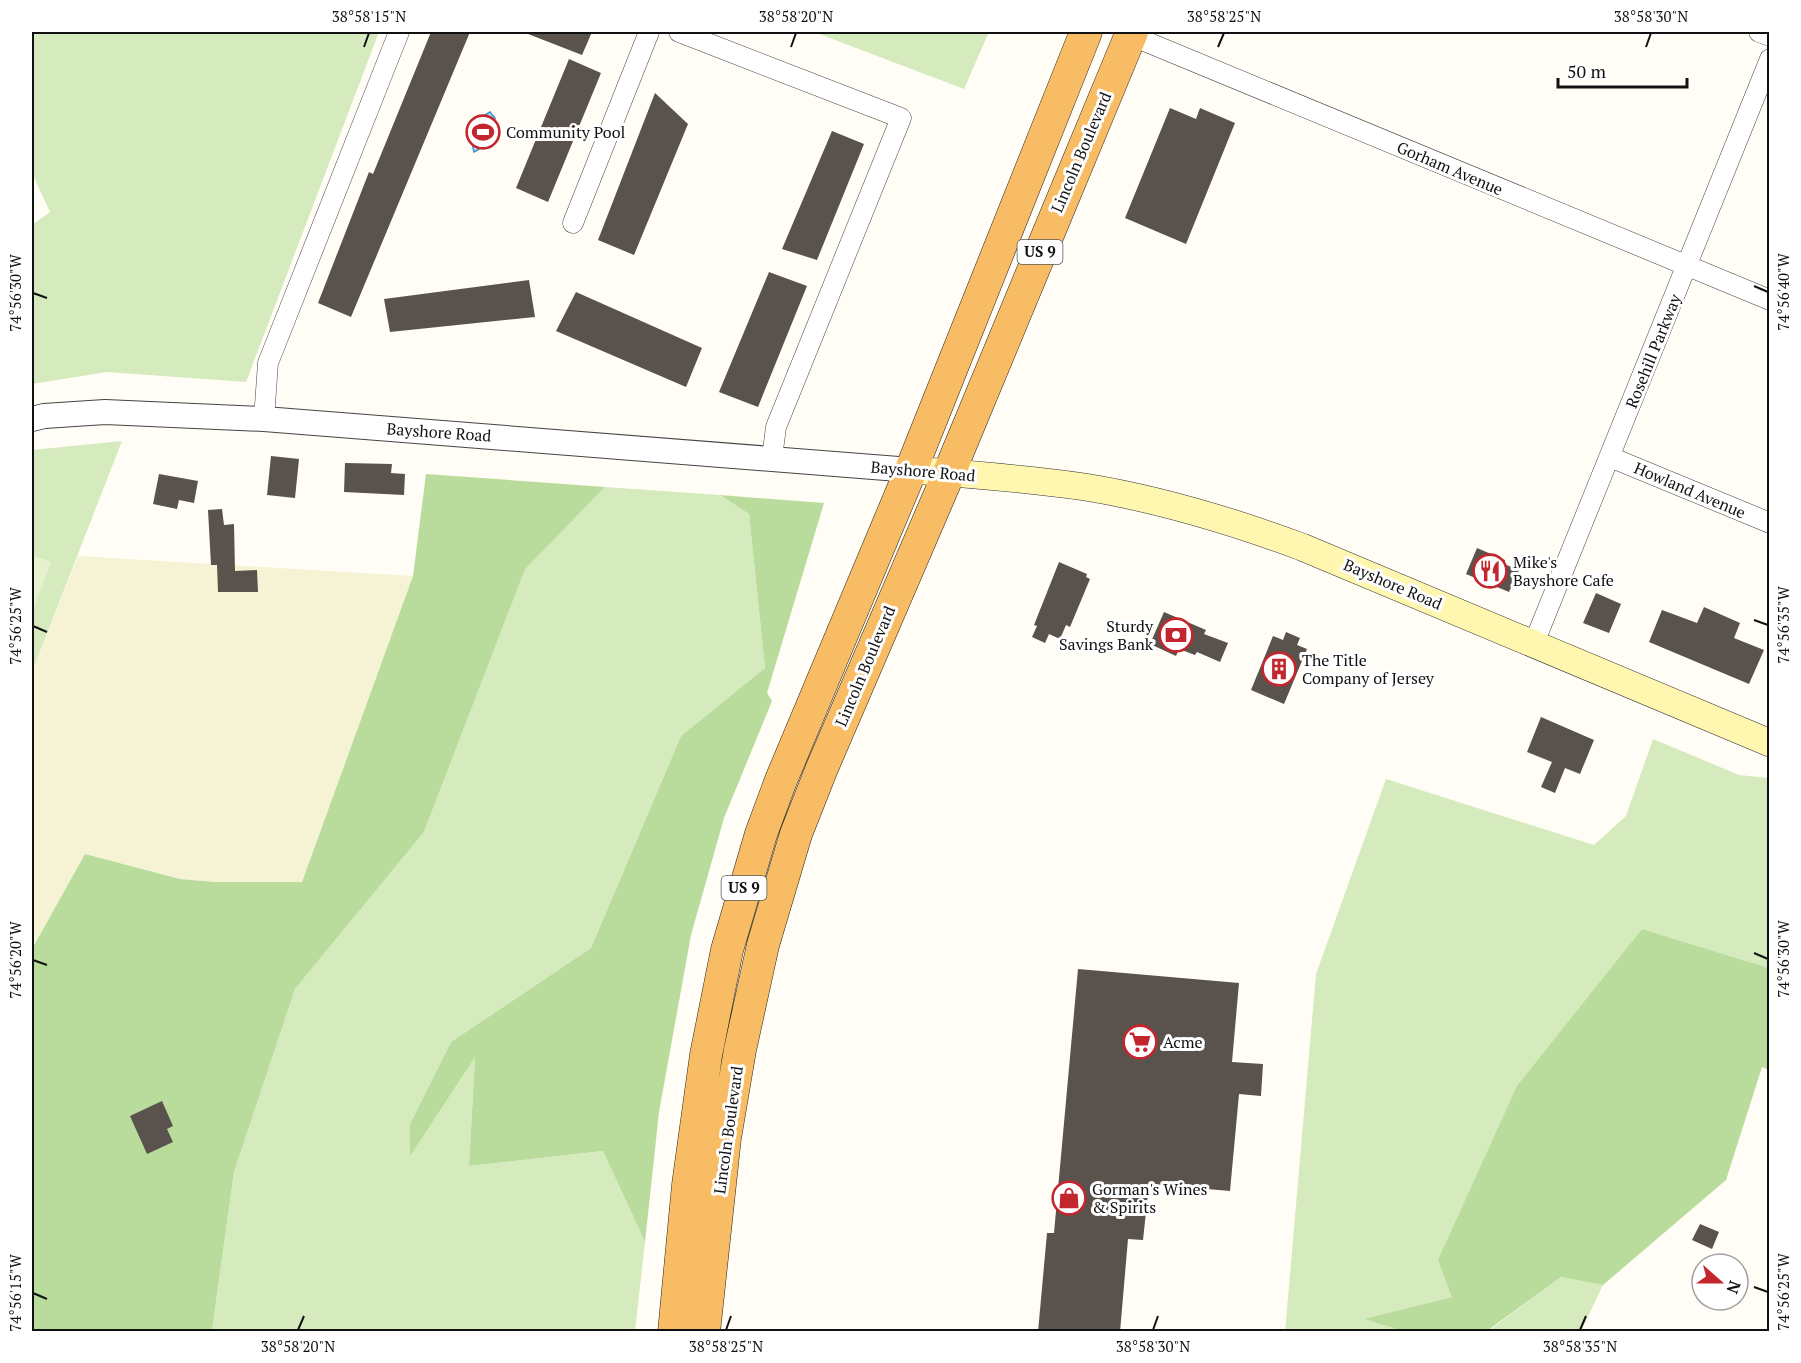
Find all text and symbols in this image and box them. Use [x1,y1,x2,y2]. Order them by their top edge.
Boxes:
text: 38°58'15"N [332,6,406,26]
text: 38°58'20"N [759,6,833,26]
text: 38°58'25"N [1187,6,1261,26]
text: 38°58'30"N [1614,6,1688,26]
scale bar [1558,51,1687,89]
text: 50 m [1567,59,1607,83]
street label: Lincoln Boulevard [1046,88,1116,216]
sports icon: Community Pool [465,114,501,150]
place label: Community Pool [506,121,626,143]
street label: Gorham Avenue [1394,136,1506,200]
road number: US 9 [1018,240,1062,264]
text: 74°56'40"W [1773,252,1793,331]
text: 74°56'30"W [5,253,25,332]
street label: Rosehill Parkway [1620,290,1686,411]
street label: Bayshore Road [386,417,492,447]
street label: Bayshore Road [870,455,976,487]
street label: Howland Avenue [1631,457,1749,523]
place label: Mike's Bayshore Cafe [1513,551,1614,591]
street label: Bayshore Road [1340,553,1446,615]
restaurant icon: Mike's Bayshore Cafe [1472,553,1508,589]
text: 74°56'35"W [1773,585,1793,664]
text: 74°56'25"W [5,586,25,665]
street label: Lincoln Boulevard [830,602,900,730]
place label: Sturdy Savings Bank [1059,615,1154,655]
bank icon: Sturdy Savings Bank [1158,617,1194,653]
place label: The Title Company of Jersey [1302,649,1435,689]
building icon: The Title Company of Jersey [1261,651,1297,687]
road number: US 9 [722,876,766,900]
text: 74°56'30"W [1773,919,1793,998]
text: 74°56'20"W [5,920,25,999]
supermarket icon: Acme [1122,1024,1158,1060]
place label: Acme [1163,1031,1203,1053]
street label: Lincoln Boulevard [708,1064,748,1195]
place label: Gorman's Wines & Spirits [1092,1178,1208,1218]
shop icon: Gorman's Wines & Spirits [1051,1180,1087,1216]
north arrow [1690,1252,1750,1312]
text: 74°56'25"W [1773,1252,1793,1331]
text: 74°56'15"W [5,1253,25,1332]
text: N [1722,1278,1746,1297]
text: 38°58'20"N [261,1336,335,1356]
text: 38°58'25"N [689,1336,763,1356]
text: 38°58'30"N [1116,1336,1190,1356]
text: 38°58'35"N [1543,1336,1617,1356]

